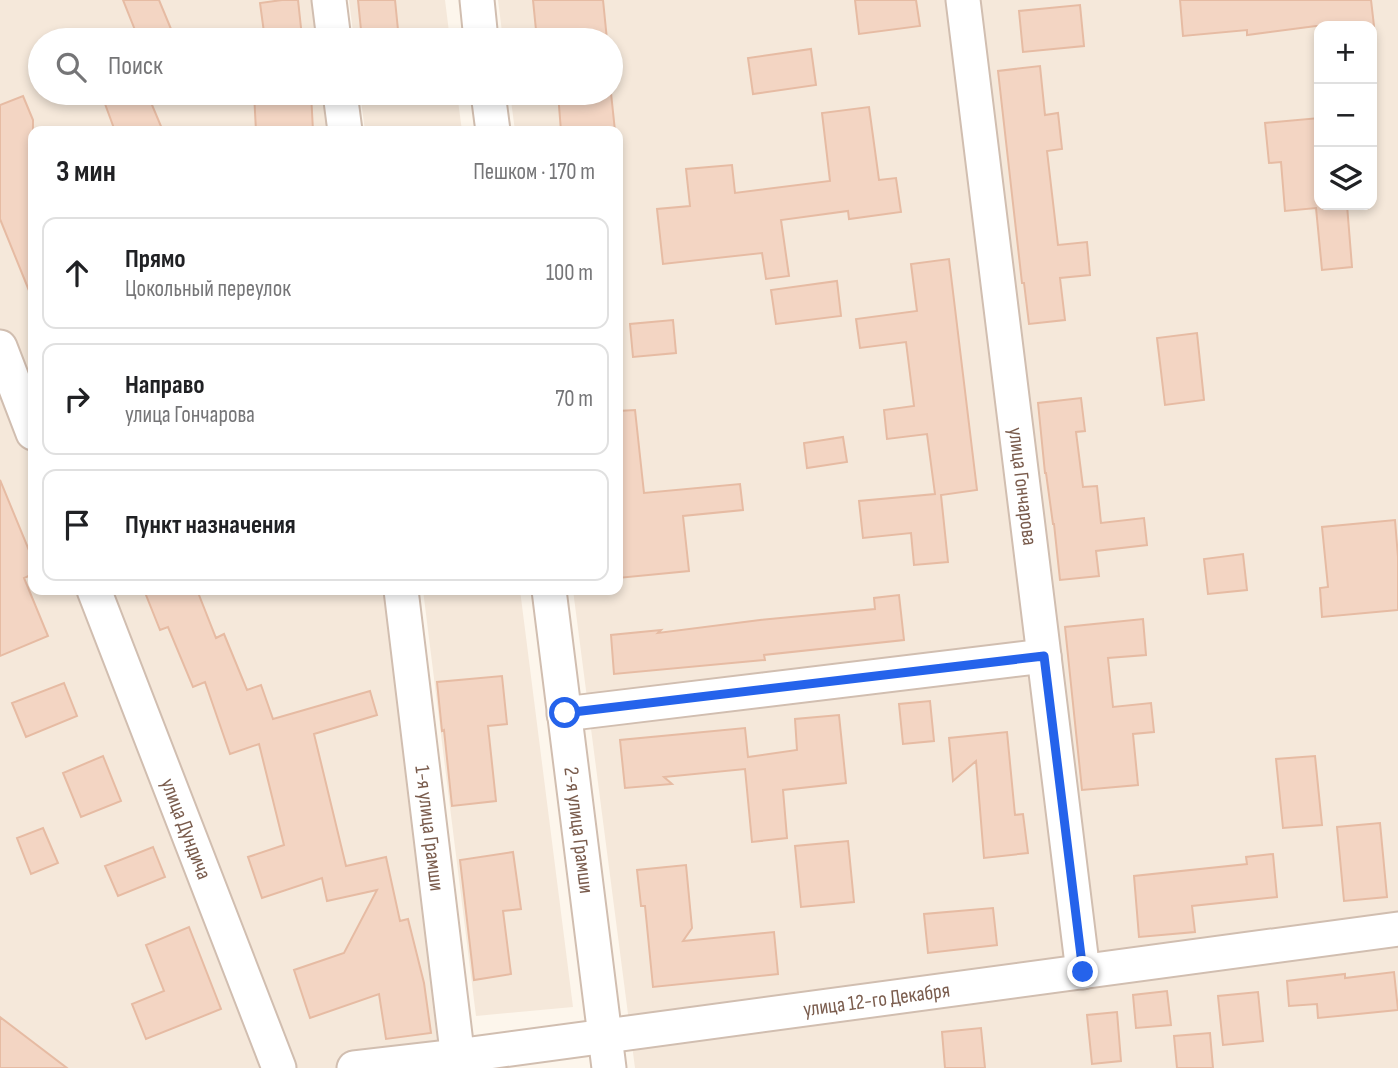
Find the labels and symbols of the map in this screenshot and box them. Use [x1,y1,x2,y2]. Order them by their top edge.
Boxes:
street label: улица Гончарова [1003,426,1042,547]
route start [549,697,580,728]
street label: 1-я улица Грамши [409,764,449,893]
street label: 2-я улица Грамши [558,765,599,895]
street label: улица Дундича [155,775,217,883]
route end [1067,956,1098,987]
street label: улица 12-го Декабря [802,978,951,1022]

